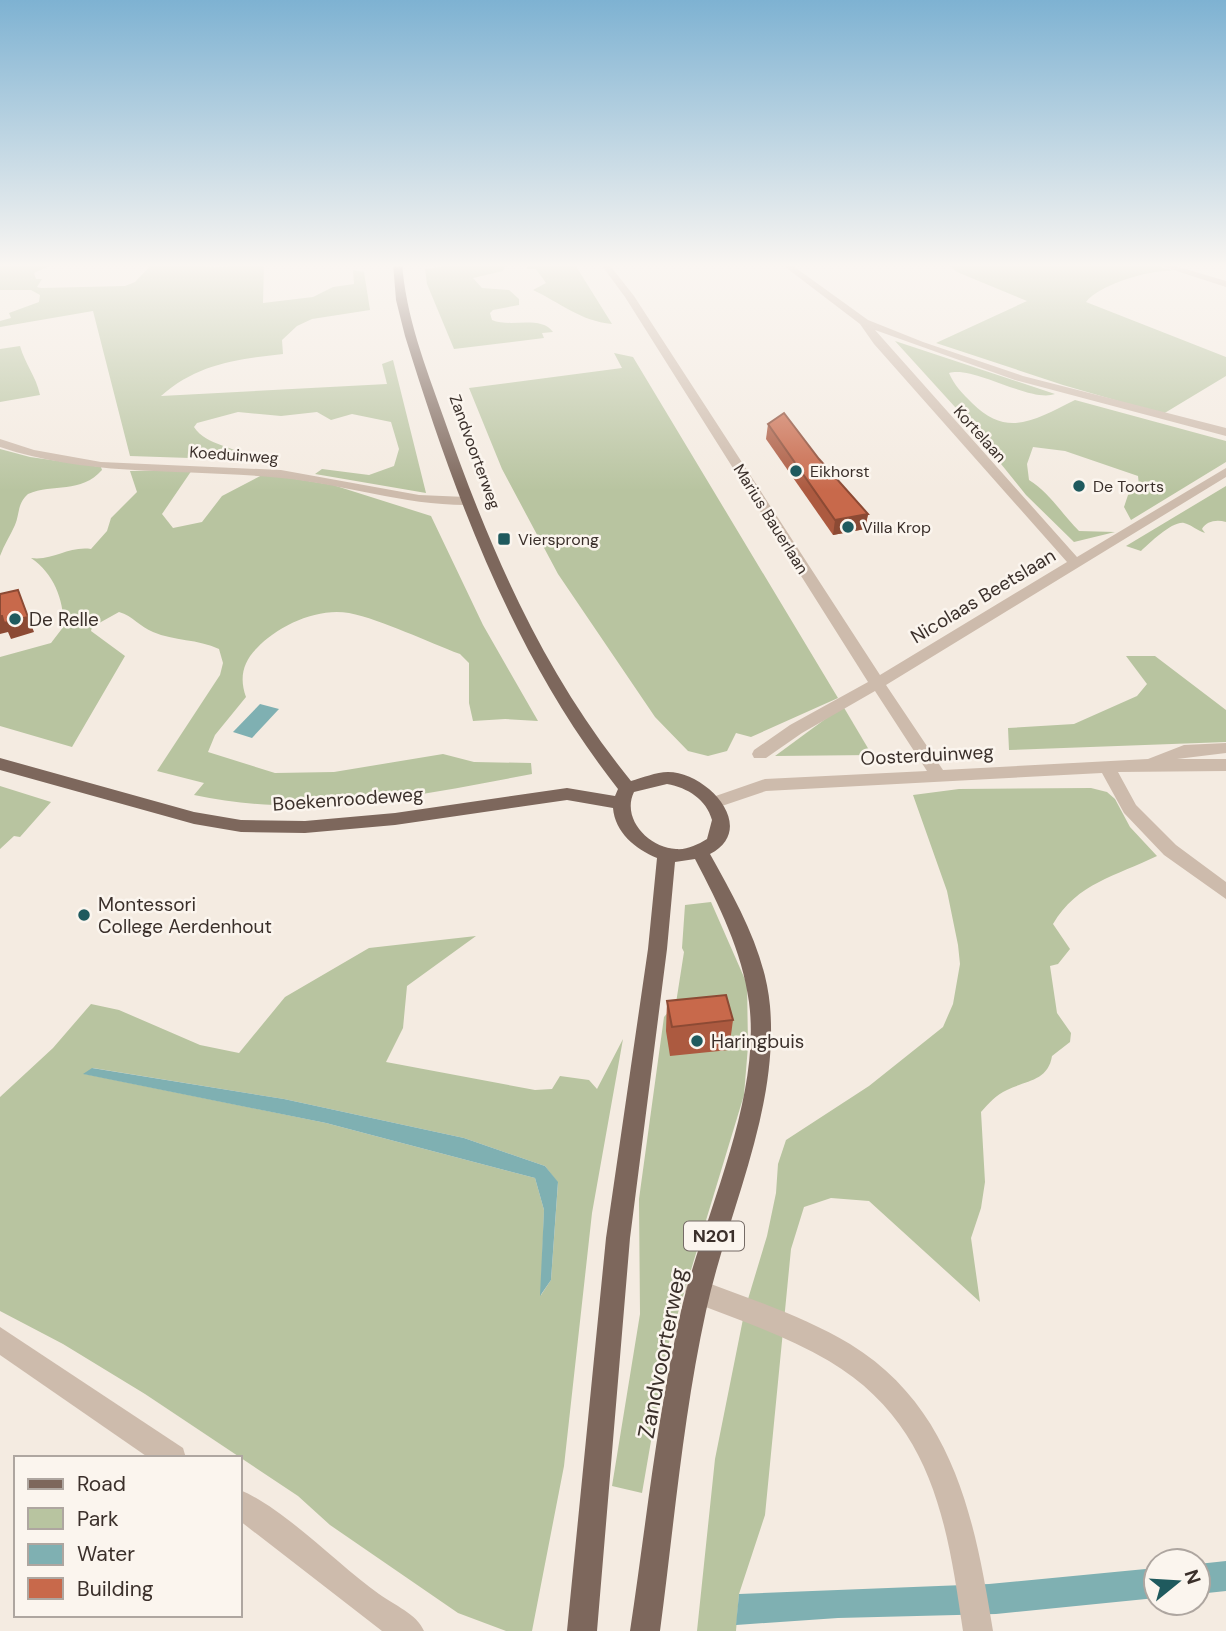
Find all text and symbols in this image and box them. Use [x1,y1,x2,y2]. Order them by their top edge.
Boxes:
street label: Zandvoorterweg [445,392,505,512]
street label: Kortelaan [949,401,1011,467]
street label: Koeduinweg [189,441,279,469]
street label: Marius Bauerlaan [729,460,813,578]
place label: Eikhorst [810,461,870,482]
marker: Eikhorst [788,463,804,479]
place label: De Toorts [1093,476,1164,497]
marker: De Toorts [1071,478,1087,494]
place label: Villa Krop [862,517,931,538]
marker: Villa Krop [840,519,856,535]
place label: Viersprong [518,529,599,550]
marker: Viersprong [496,531,512,547]
street label: Nicolaas Beetslaan [906,543,1060,649]
place label: De Relle [29,607,99,632]
marker: De Relle [7,611,23,627]
street label: Oosterduinweg [860,739,995,771]
street label: Boekenroodeweg [272,781,425,817]
place label: Montessori College Aerdenhout [98,892,272,939]
marker: Montessori College Aerdenhout [76,907,92,923]
place label: Haringbuis [711,1029,804,1054]
marker: Haringbuis [689,1033,705,1049]
road number: N201 [684,1222,744,1251]
street label: Zandvoorterweg [631,1265,693,1441]
legend [14,1456,242,1617]
text: Road [77,1470,126,1498]
text: Park [77,1505,119,1533]
text: Water [77,1540,135,1568]
north arrow [1142,1547,1212,1617]
text: N [1179,1566,1207,1587]
text: Building [77,1575,154,1603]

